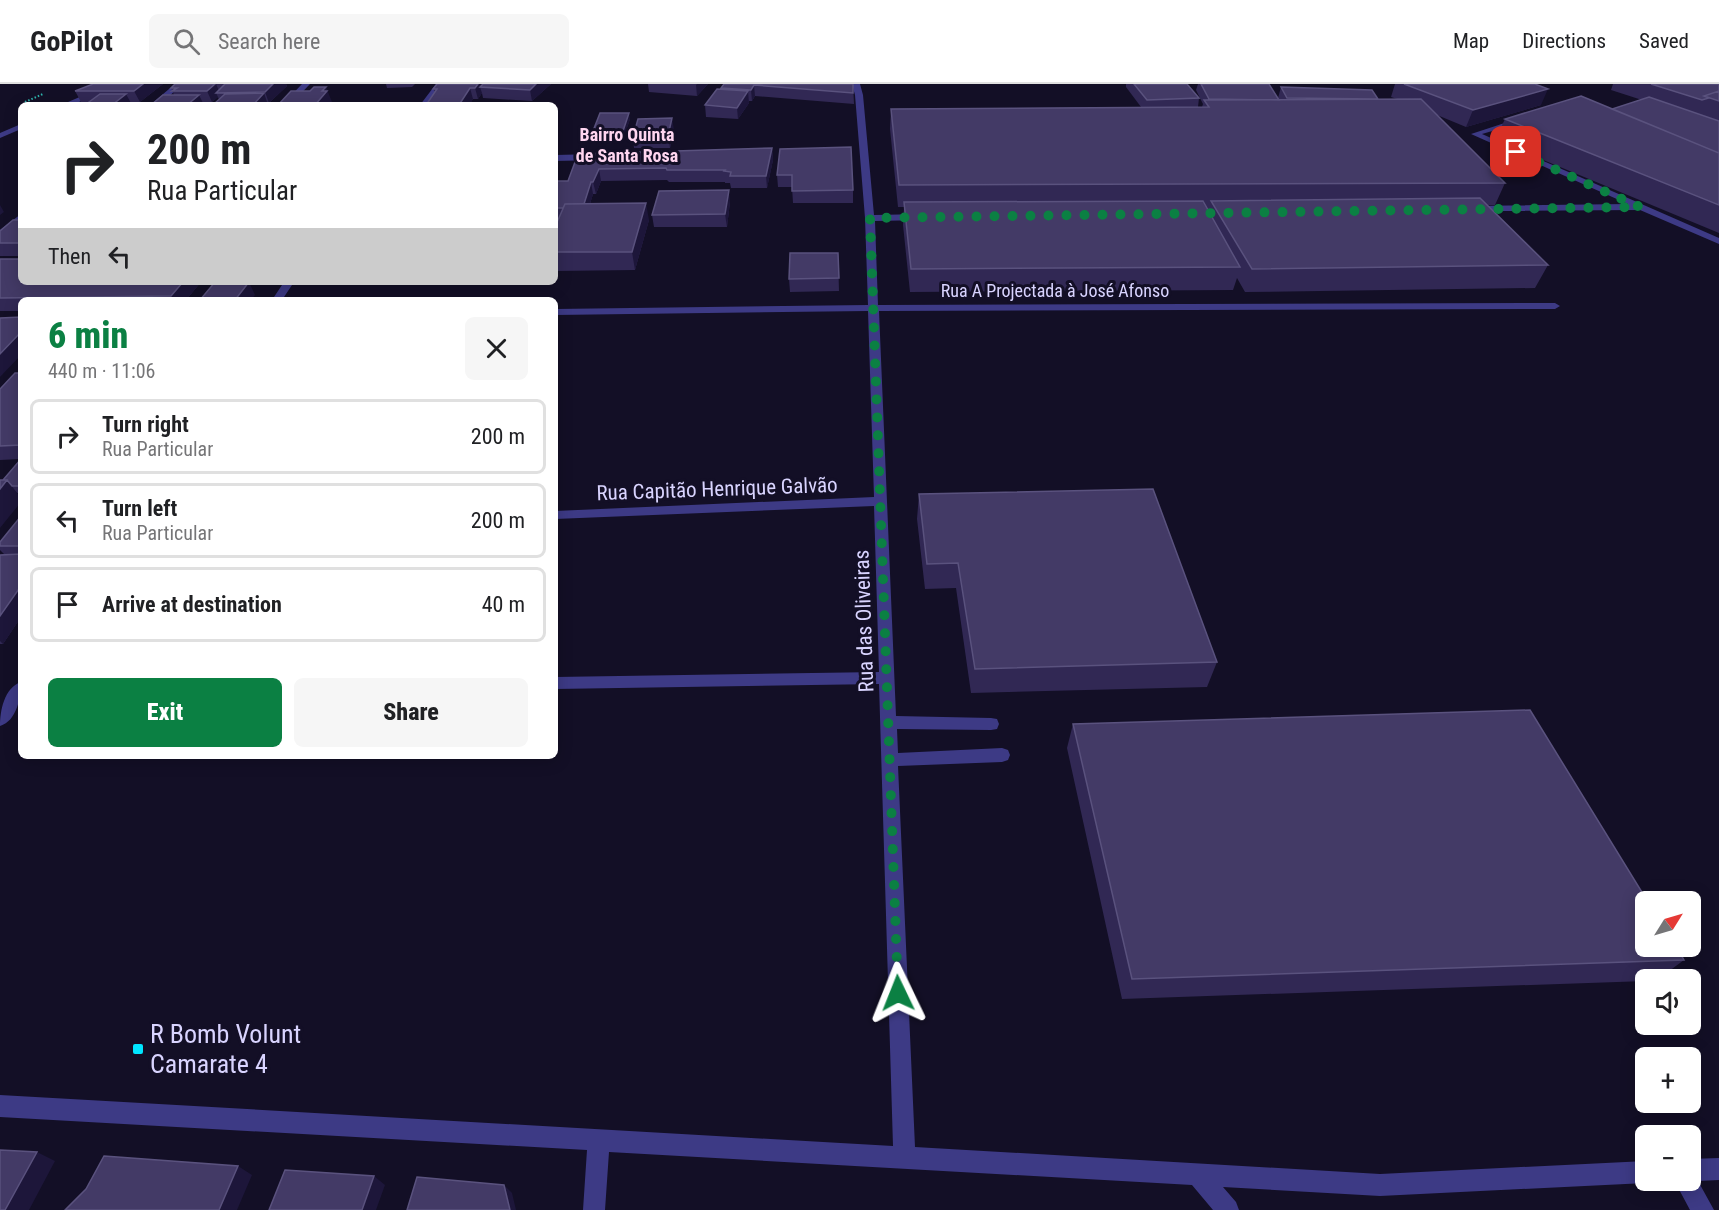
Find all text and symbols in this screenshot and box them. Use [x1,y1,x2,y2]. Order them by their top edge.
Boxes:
search box [149,14,569,68]
text: GoPilot [30,25,113,58]
icon: search [170,25,203,58]
text: Search here [218,29,320,54]
text: Map [1453,29,1489,53]
text: Directions [1522,29,1606,53]
text: Saved [1639,29,1689,53]
district label: Bairro Quinta de Santa Rosa [576,124,678,166]
text: 200 m [147,125,252,174]
icon: right [48,126,126,204]
pin [1490,126,1541,177]
icon: arrive [1499,135,1532,168]
text: Rua Particular [147,175,297,207]
icon: left [103,240,136,273]
text: Then [48,244,91,269]
street label: Rua A Projectada à José Afonso [941,280,1169,301]
text: 6 min [48,315,128,357]
button: close [465,317,528,380]
text: 440 m · 11:06 [48,359,155,383]
text: Turn right [102,412,189,437]
icon: right [51,420,84,453]
text: 200 m [471,424,525,449]
text: Rua Particular [102,437,213,461]
street label: Rua Capitão Henrique Galvão [596,473,838,505]
text: Turn left [102,496,177,521]
icon: left [51,504,84,537]
text: 200 m [471,508,525,533]
text: Rua Particular [102,521,213,545]
street label: Rua das Oliveiras [850,549,878,693]
icon: arrive [51,588,84,621]
text: Arrive at destination [102,592,282,617]
text: 40 m [482,592,525,617]
button: Exit [48,678,282,747]
button: Share [294,678,528,747]
north arrow [1635,891,1701,957]
map controls [1635,891,1701,1191]
position arrow [866,961,930,1025]
button: sound [1635,969,1701,1035]
place label: R Bomb Volunt Camarate 4 [150,1019,301,1079]
marker: R Bomb Volunt Camarate 4 [131,1042,145,1056]
button: + [1635,1047,1701,1113]
button: − [1635,1125,1701,1191]

